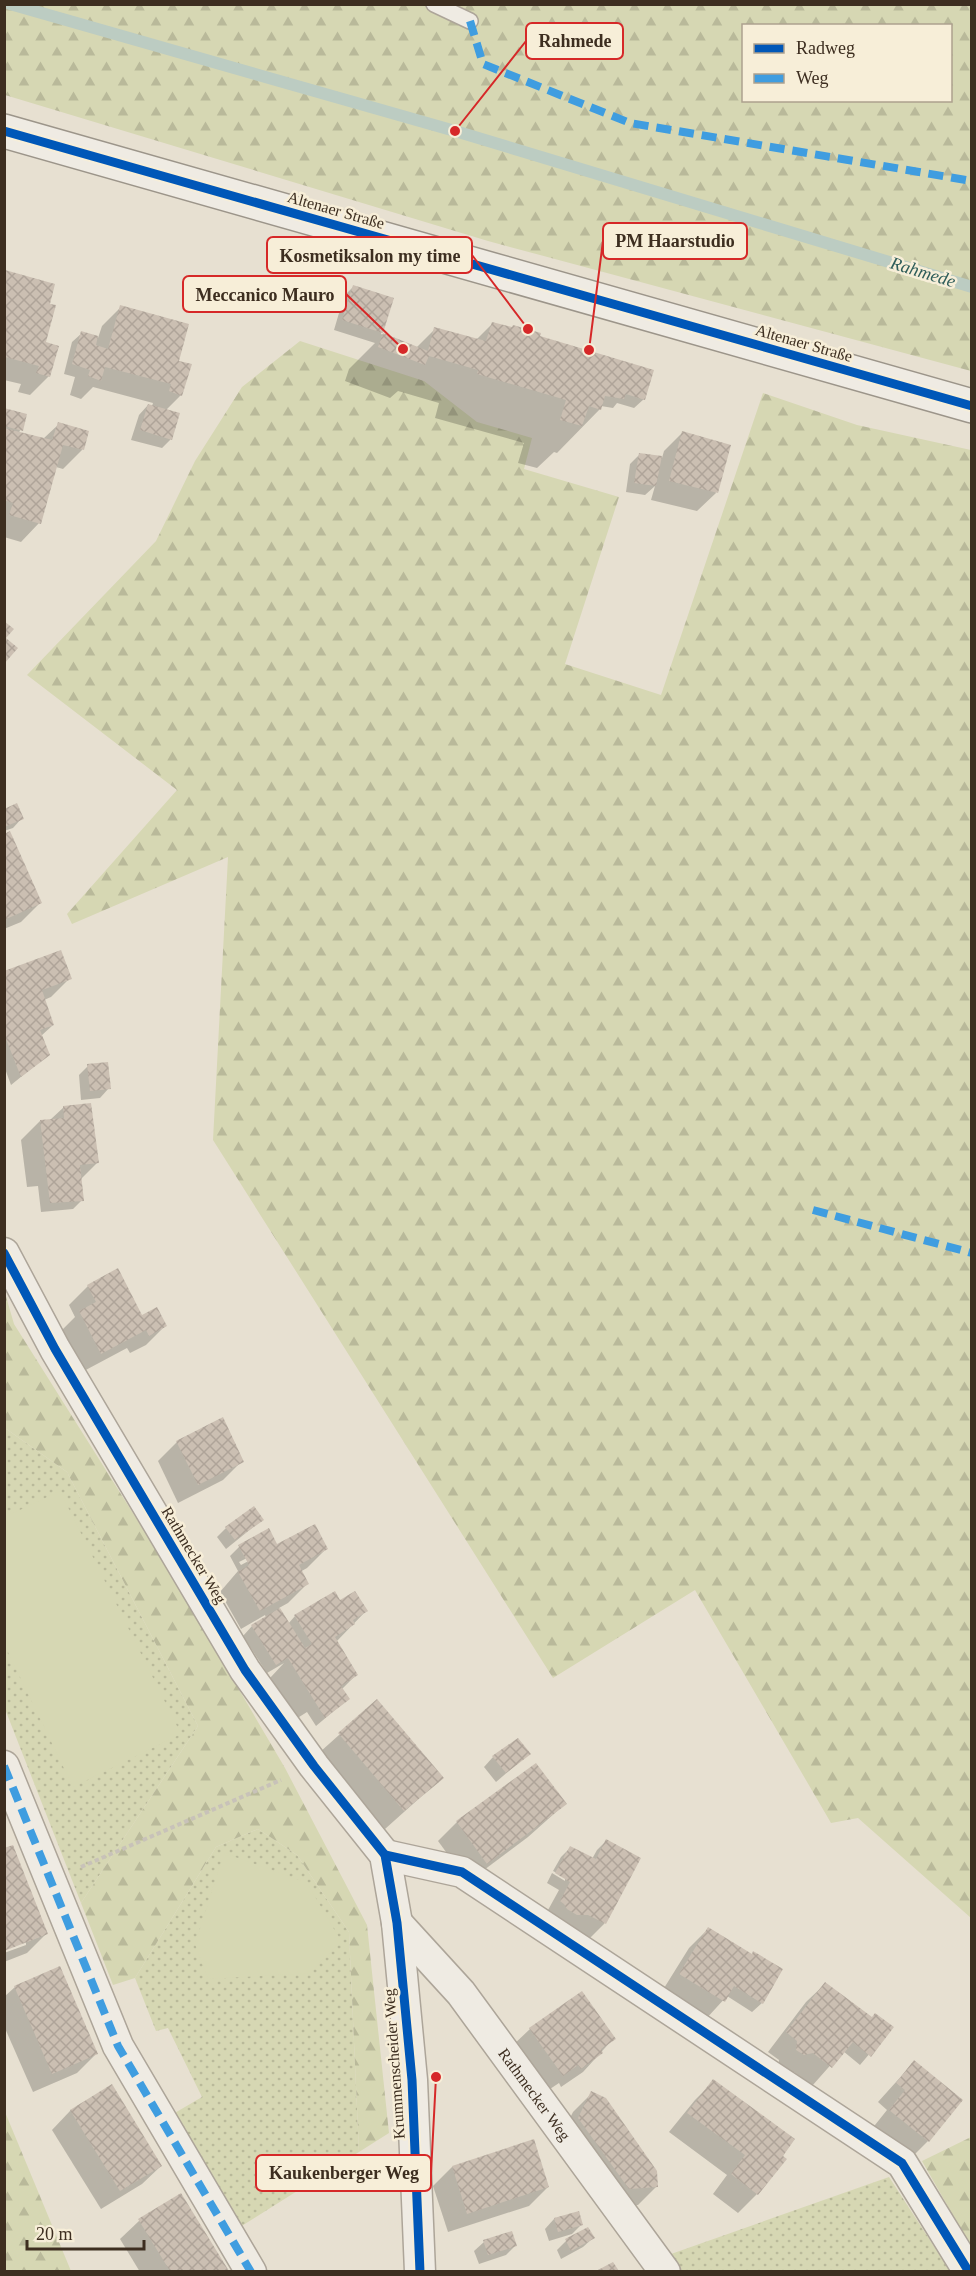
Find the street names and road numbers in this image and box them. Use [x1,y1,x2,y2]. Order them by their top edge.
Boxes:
street label: Altenaer Straße [286,188,386,232]
street label: Altenaer Straße [754,321,854,365]
street label: Rathmecker Weg [158,1504,230,1607]
street label: Krummenscheider Weg [380,1988,409,2140]
street label: Rathmecker Weg [496,2045,574,2144]

